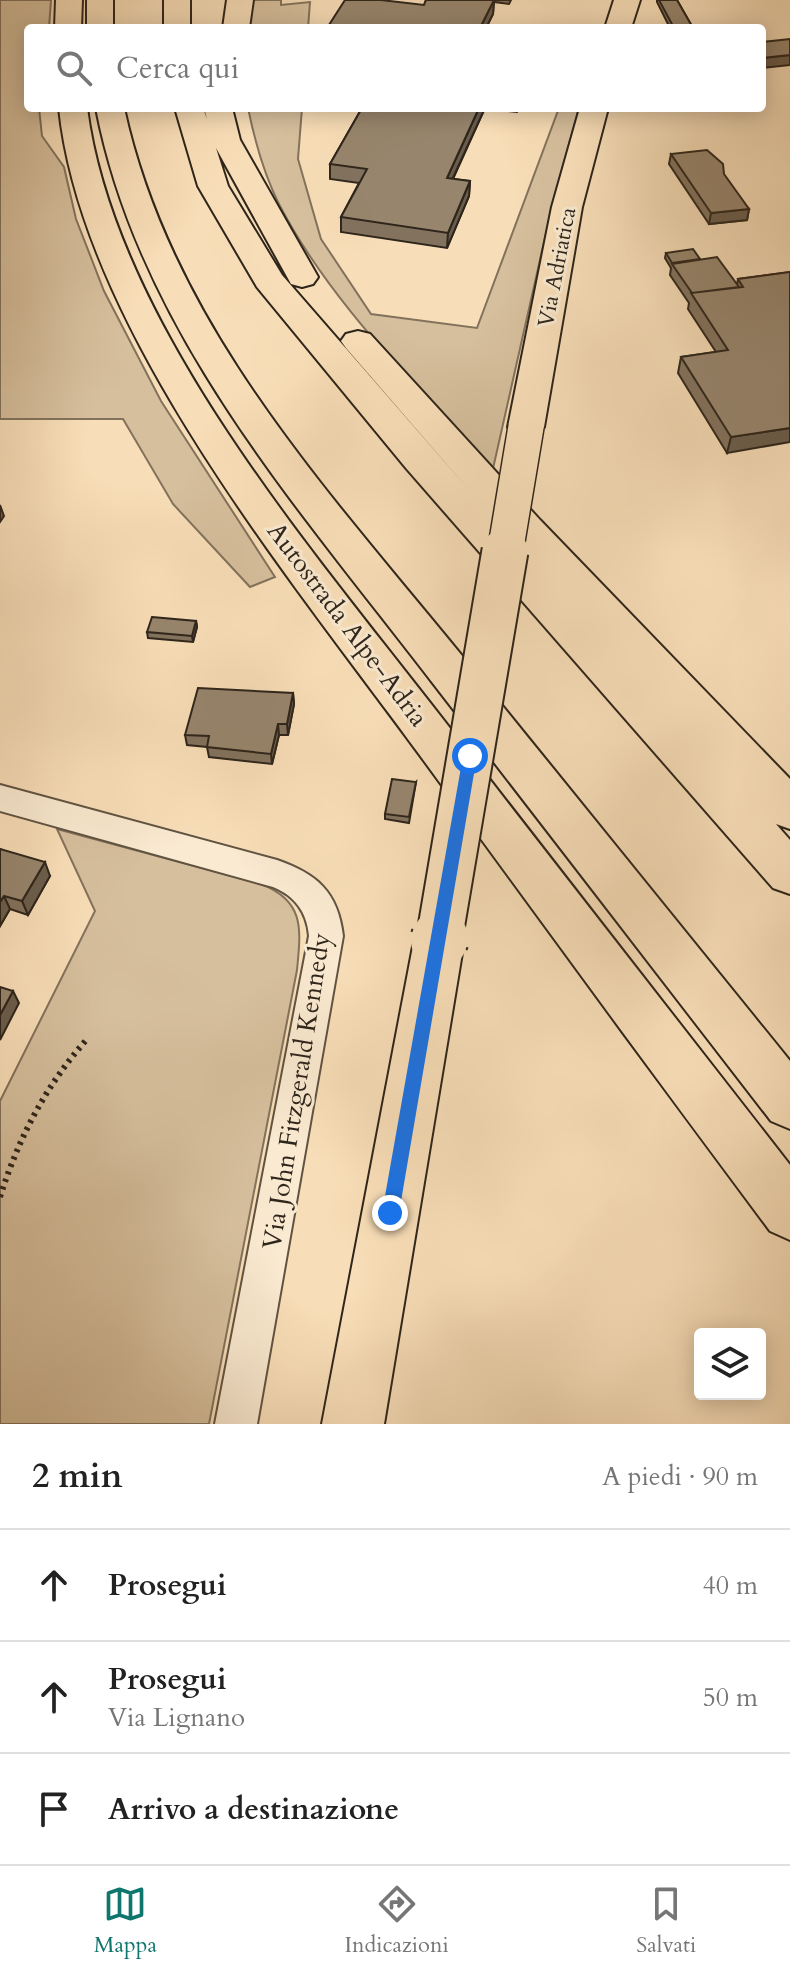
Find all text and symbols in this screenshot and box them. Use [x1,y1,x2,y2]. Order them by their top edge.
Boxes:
search box [24,24,766,112]
icon: search [52,46,96,90]
text: Cerca qui [116,48,239,89]
street label: Via Adriatica [531,204,583,330]
street label: Autostrada Alpe-Adria [259,515,436,734]
route start [452,738,488,774]
street label: Via John Fitzgerald Kennedy [254,930,339,1252]
route end [372,1195,408,1231]
map controls [694,1328,766,1400]
button: layers [694,1328,766,1400]
text: 2 min [32,1453,123,1499]
text: A piedi · 90 m [602,1459,758,1494]
icon: ahead [32,1563,76,1607]
text: Prosegui [108,1565,227,1606]
text: 40 m [702,1568,758,1603]
text: Prosegui [108,1659,227,1700]
icon: ahead [32,1675,76,1719]
text: 50 m [702,1680,758,1715]
text: Via Lignano [108,1700,245,1735]
icon: arrive [32,1787,76,1831]
text: Arrivo a destinazione [108,1789,399,1830]
tab: Mappa [94,1882,157,1960]
tab: Indicazioni [345,1882,449,1960]
tab: Salvati [636,1882,696,1960]

